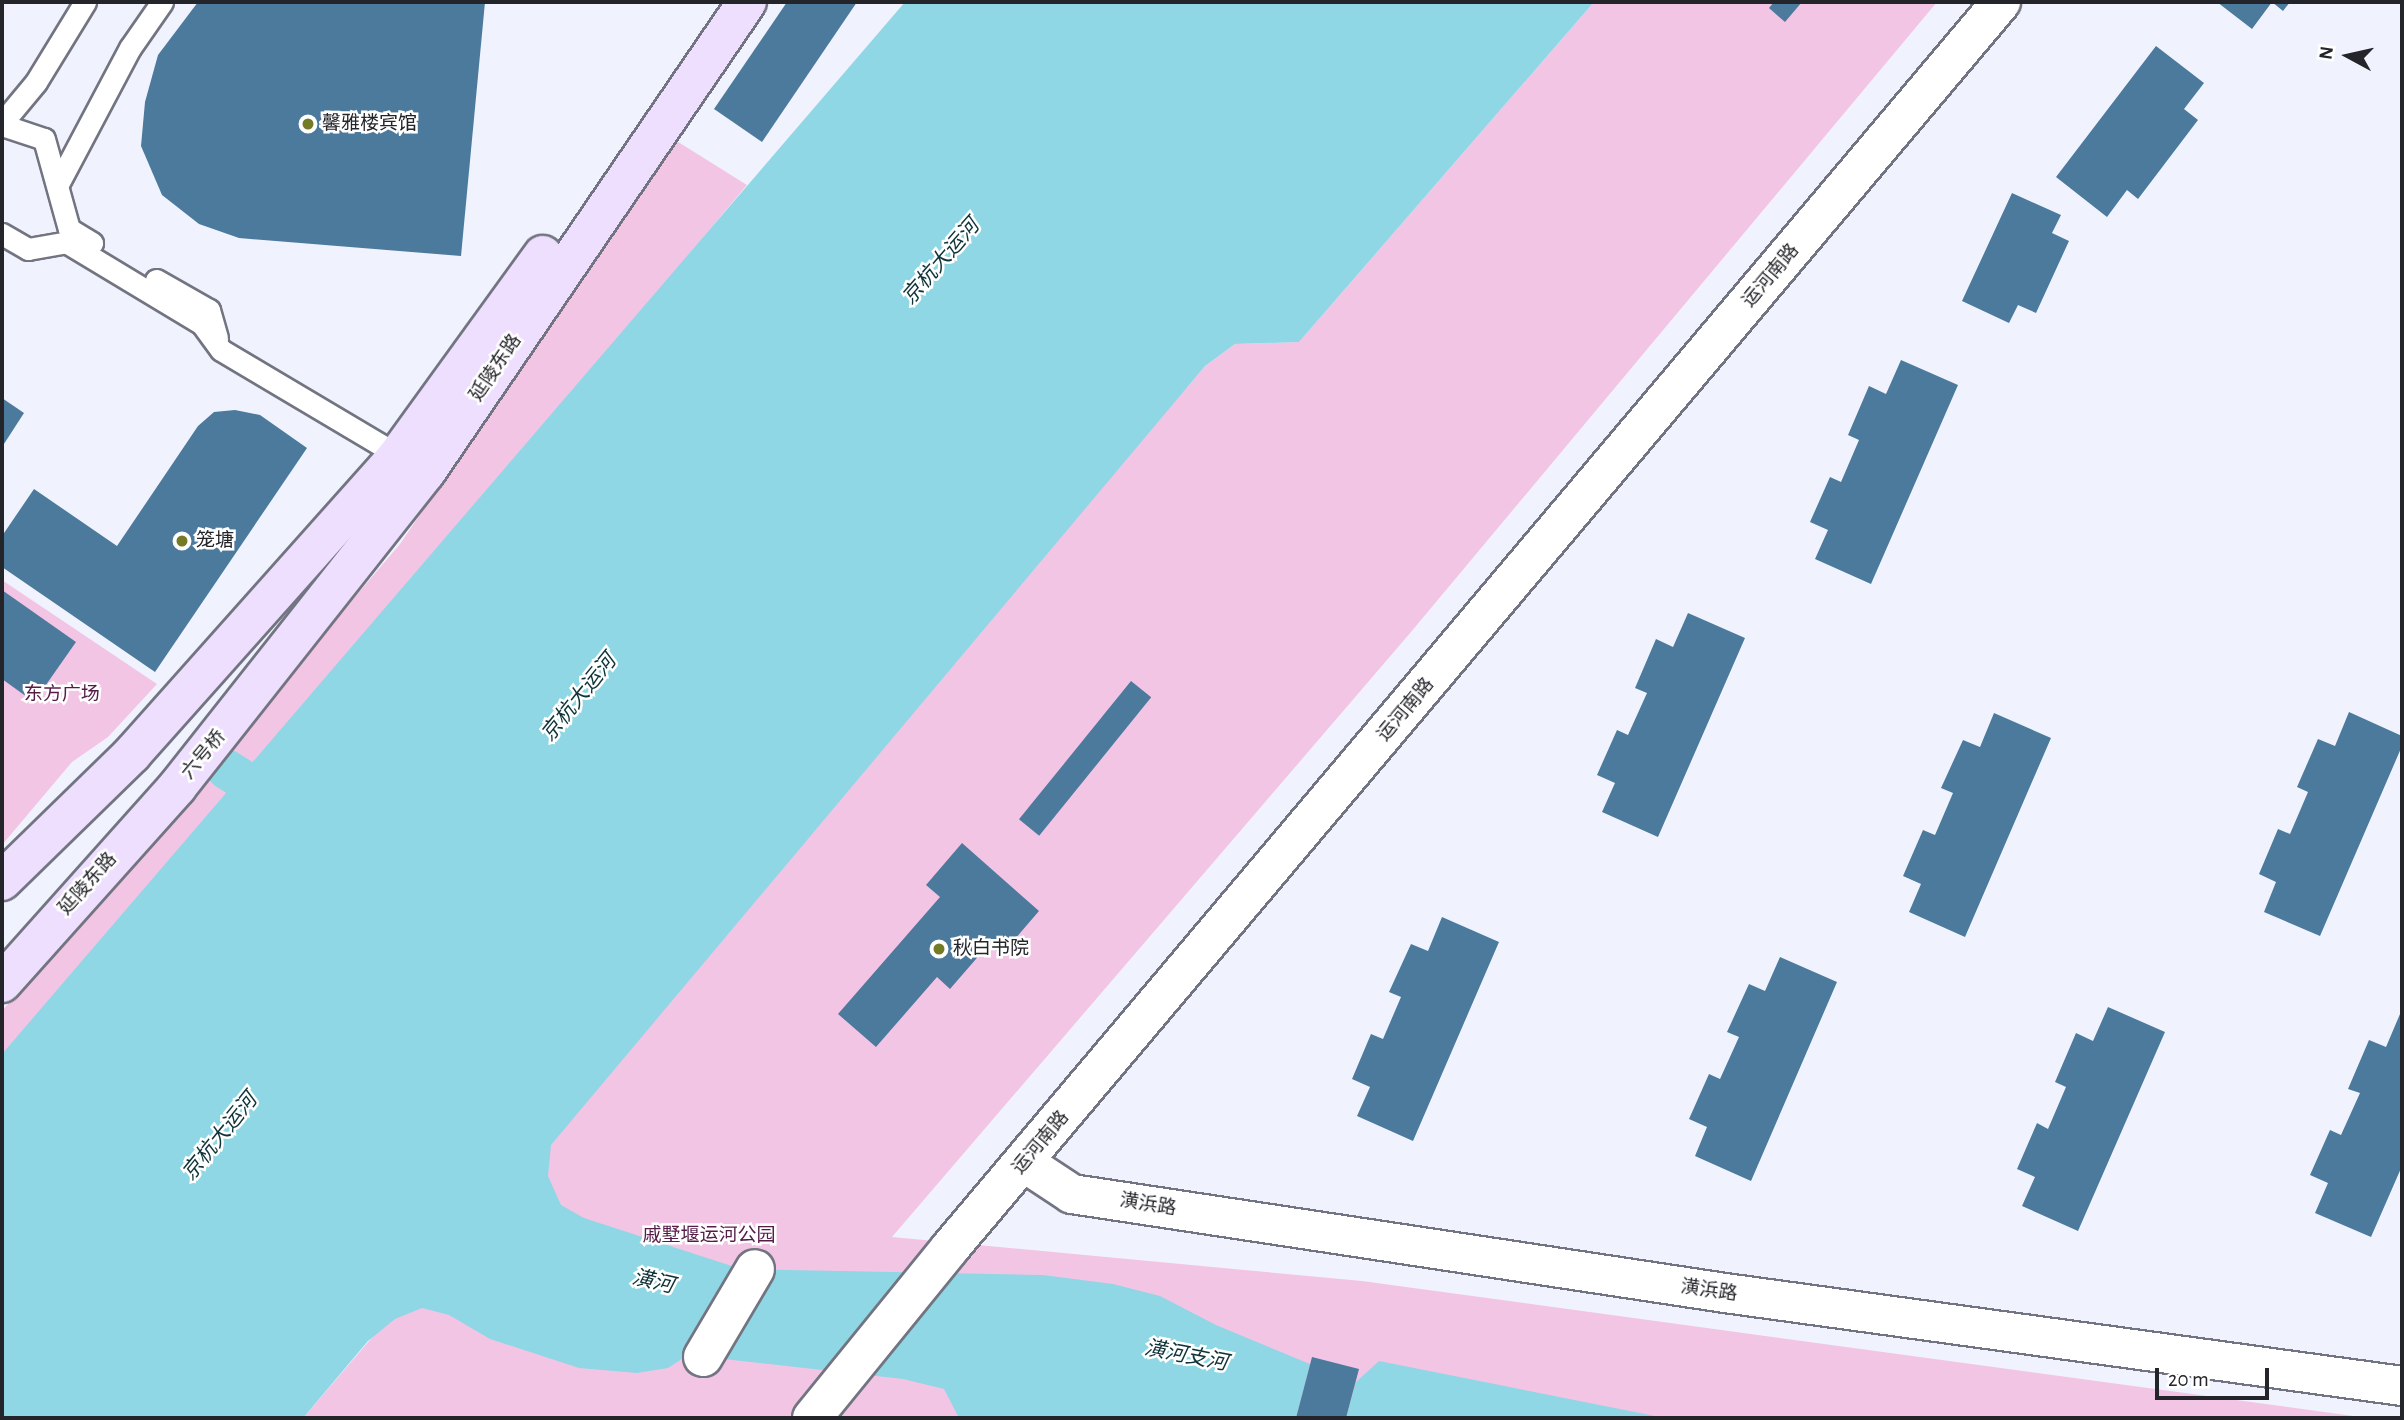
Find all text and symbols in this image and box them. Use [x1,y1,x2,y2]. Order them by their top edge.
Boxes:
north arrow [2313,21,2383,91]
text: N [2316,45,2337,61]
place label: 馨雅楼宾馆 [322,113,417,135]
marker: 馨雅楼宾馆 [300,116,316,132]
water label: 京杭大运河 [897,214,985,310]
street label: 运河南路 [1738,240,1804,312]
street label: 延陵东路 [465,330,527,406]
place label: 笼塘 [196,530,234,552]
marker: 笼塘 [174,533,190,549]
water label: 京杭大运河 [536,649,622,747]
street label: 运河南路 [1373,674,1439,746]
park label: 东方广场 [24,684,100,706]
street label: 六号桥 [177,726,231,784]
street label: 延陵东路 [54,848,122,920]
place label: 秋白书院 [953,938,1029,960]
marker: 秋白书院 [931,941,947,957]
water label: 京杭大运河 [177,1088,263,1186]
street label: 运河南路 [1008,1107,1074,1179]
street label: 潢浜路 [1118,1189,1178,1221]
park label: 戚墅堰运河公园 [643,1225,775,1247]
water label: 潢河 [630,1265,676,1299]
street label: 潢浜路 [1679,1276,1739,1306]
water label: 潢河支河 [1142,1336,1230,1376]
scale bar [2159,1354,2273,1398]
text: 20 m [2168,1369,2209,1390]

